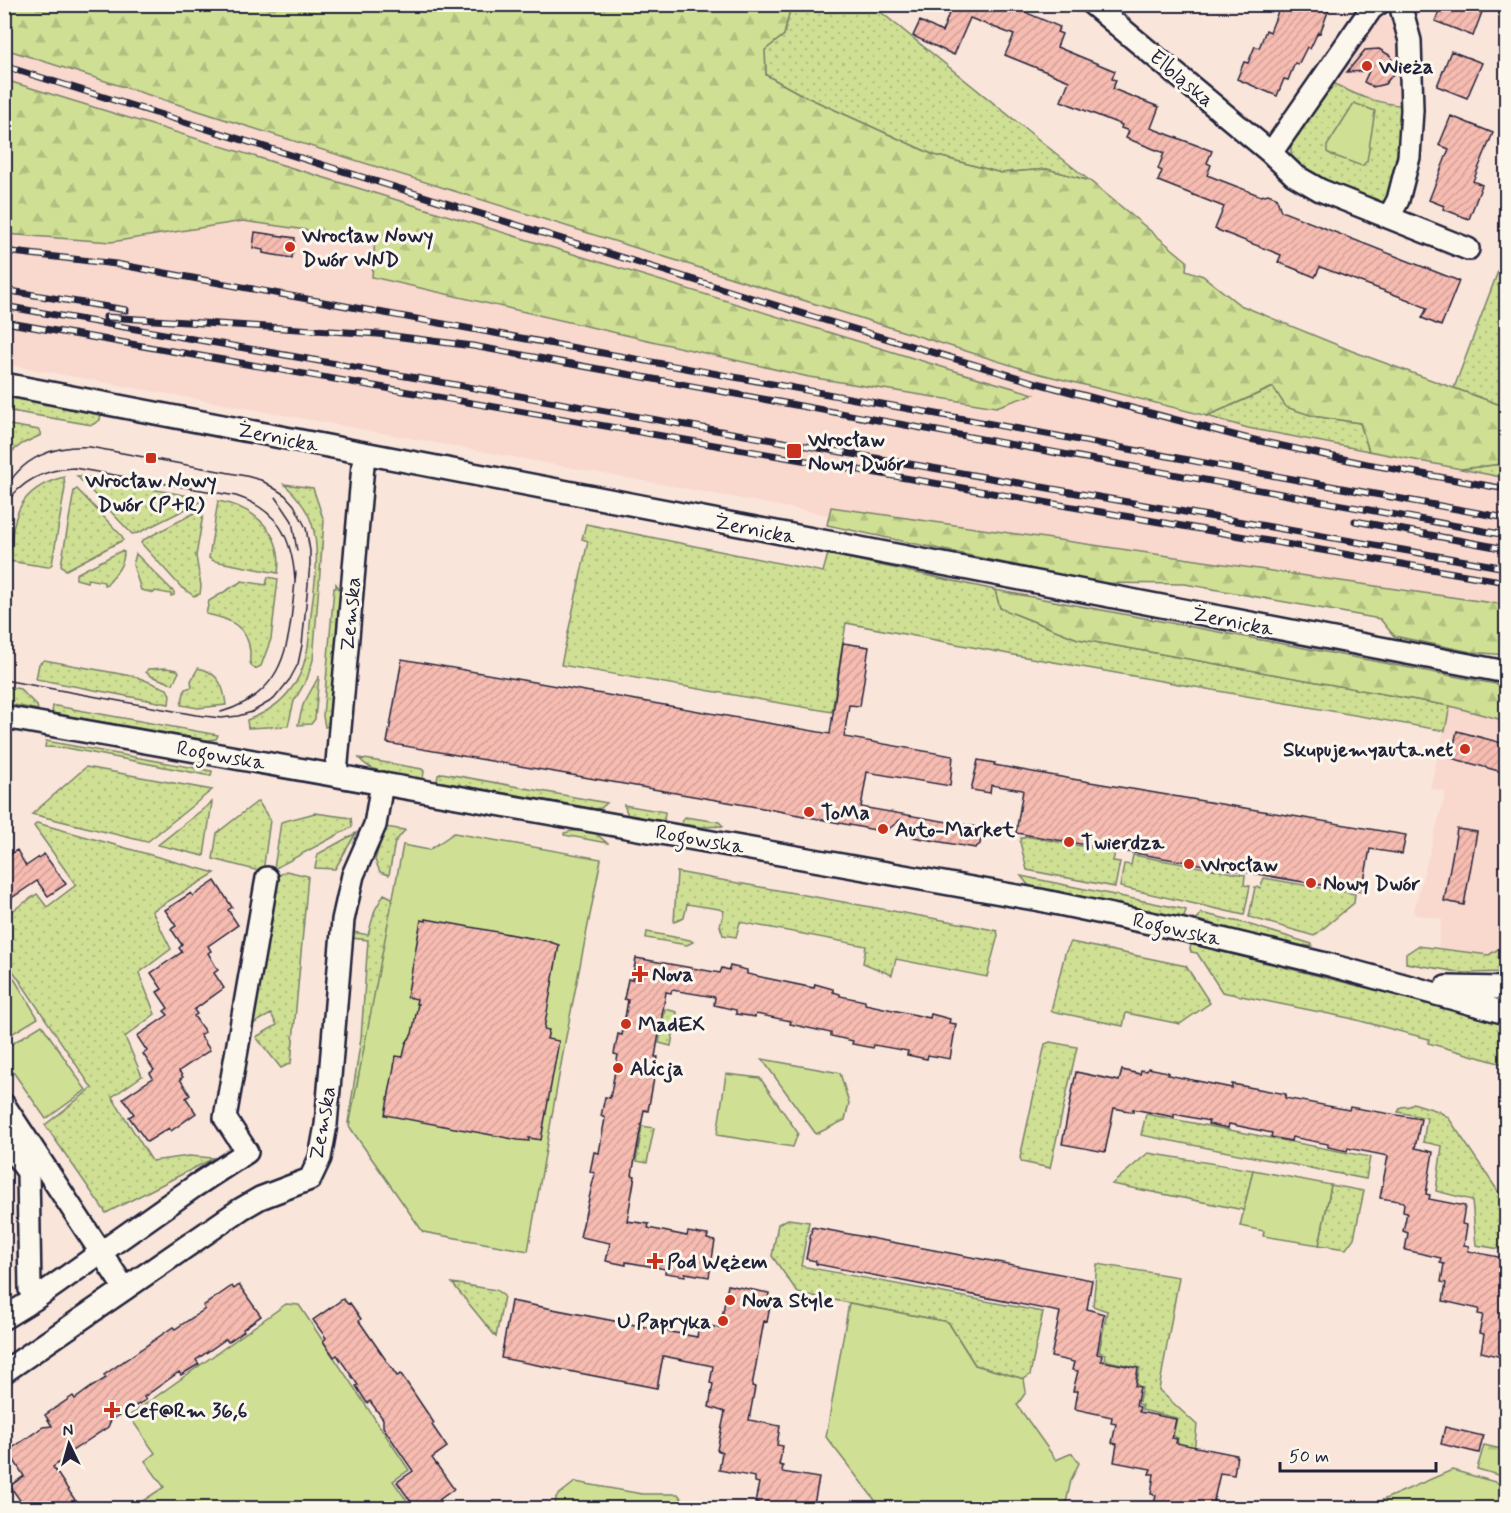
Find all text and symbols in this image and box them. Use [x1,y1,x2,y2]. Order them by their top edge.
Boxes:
street label: Elbląska [1143,44,1220,114]
place label: Wieża [1378,53,1434,81]
marker: Wieża [1360,59,1374,73]
place label: Wrocław Nowy Dwór WND [301,222,433,274]
marker: Wrocław Nowy Dwór WND [283,240,297,254]
street label: Żernicka [235,416,321,460]
place label: Wrocław Nowy Dwór [807,426,906,478]
marker: Wrocław Nowy Dwór [785,442,803,460]
marker: Wrocław Nowy Dwór (P+R) [144,451,158,465]
place label: Wrocław Nowy Dwór (P+R) [84,467,217,519]
street label: Żernicka [712,508,798,552]
street label: Zemska [334,576,368,652]
street label: Żernicka [1190,600,1276,644]
street label: Rogowska [174,734,268,780]
place label: Skupujemyauta.net [1283,736,1453,764]
marker: Skupujemyauta.net [1458,742,1472,756]
place label: ToMa [821,799,870,827]
marker: ToMa [802,805,816,819]
place label: Auto-Market [895,816,1016,844]
street label: Rogowska [653,818,747,864]
marker: Auto-Market [876,822,890,836]
place label: Twierdza [1081,829,1165,857]
marker: Twierdza [1062,835,1076,849]
place label: Wrocław [1200,851,1278,879]
marker: Wrocław [1182,857,1196,871]
place label: Nowy Dwór [1323,870,1421,898]
marker: Nowy Dwór [1304,876,1318,890]
street label: Rogowska [1130,906,1224,956]
place label: Nova [652,961,693,989]
marker: Nova [633,967,647,981]
place label: MadEX [638,1011,705,1039]
marker: MadEX [619,1017,633,1031]
place label: Alicja [630,1055,684,1083]
marker: Alicja [611,1061,625,1075]
street label: Zemska [303,1084,343,1162]
place label: Pod Wężem [667,1248,768,1276]
marker: Pod Wężem [648,1254,662,1268]
place label: Nova Style [742,1287,834,1315]
marker: Nova Style [723,1293,737,1307]
place label: U Papryka [617,1308,711,1336]
marker: U Papryka [716,1314,730,1328]
place label: Cef@Rm 36,6 [124,1397,247,1425]
marker: Cef@Rm 36,6 [105,1403,119,1417]
north arrow [39,1414,99,1474]
text: N [62,1420,74,1441]
scale bar [1280,1435,1436,1473]
text: 50 m [1289,1445,1329,1469]

